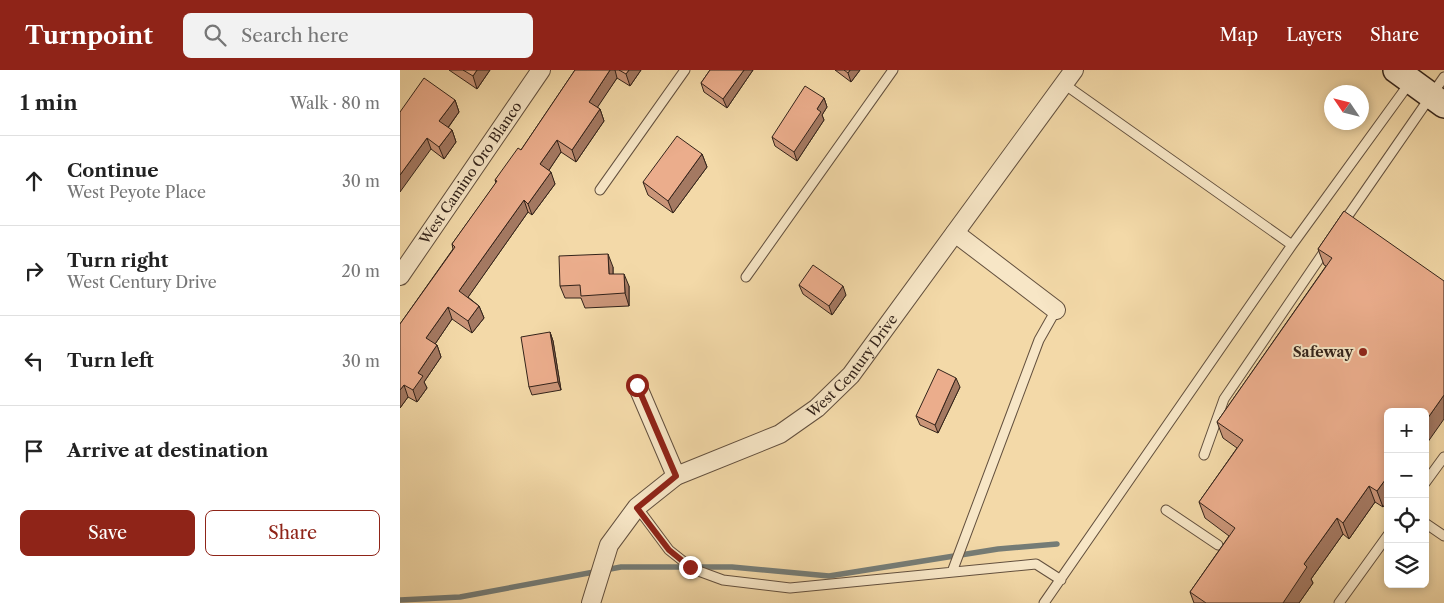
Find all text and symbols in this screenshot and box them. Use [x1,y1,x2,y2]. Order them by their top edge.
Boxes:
search box [183,13,533,58]
text: Turnpoint [25,21,153,50]
icon: search [201,21,229,49]
text: Search here [241,24,349,47]
text: Map [1220,24,1258,46]
text: Layers [1286,24,1342,46]
text: Share [1370,24,1419,46]
north arrow [1324,85,1369,130]
text: 1 min [20,90,78,115]
text: Walk · 80 m [290,93,380,113]
street label: West Camino Oro Blanco [415,98,526,248]
text: Continue [67,159,159,182]
icon: ahead [20,167,48,195]
text: 30 m [342,171,380,191]
text: West Peyote Place [67,182,206,202]
text: Turn right [67,249,168,272]
icon: right [20,257,48,285]
text: 20 m [341,261,380,281]
text: West Century Drive [67,272,217,292]
street label: West Century Drive [802,311,901,422]
place label: Safeway [1293,343,1353,361]
marker: Safeway [1357,346,1369,358]
icon: left [20,347,48,375]
text: Turn left [67,349,154,372]
text: 30 m [342,351,380,371]
route start [626,374,649,397]
map controls [1384,408,1429,588]
button: + [1384,408,1429,453]
icon: arrive [20,437,48,465]
text: Arrive at destination [67,439,268,462]
button: − [1384,453,1429,498]
button: locate [1384,498,1429,543]
button: Save [20,510,195,556]
button: Share [205,510,380,556]
button: layers [1384,543,1429,588]
route end [679,556,702,579]

